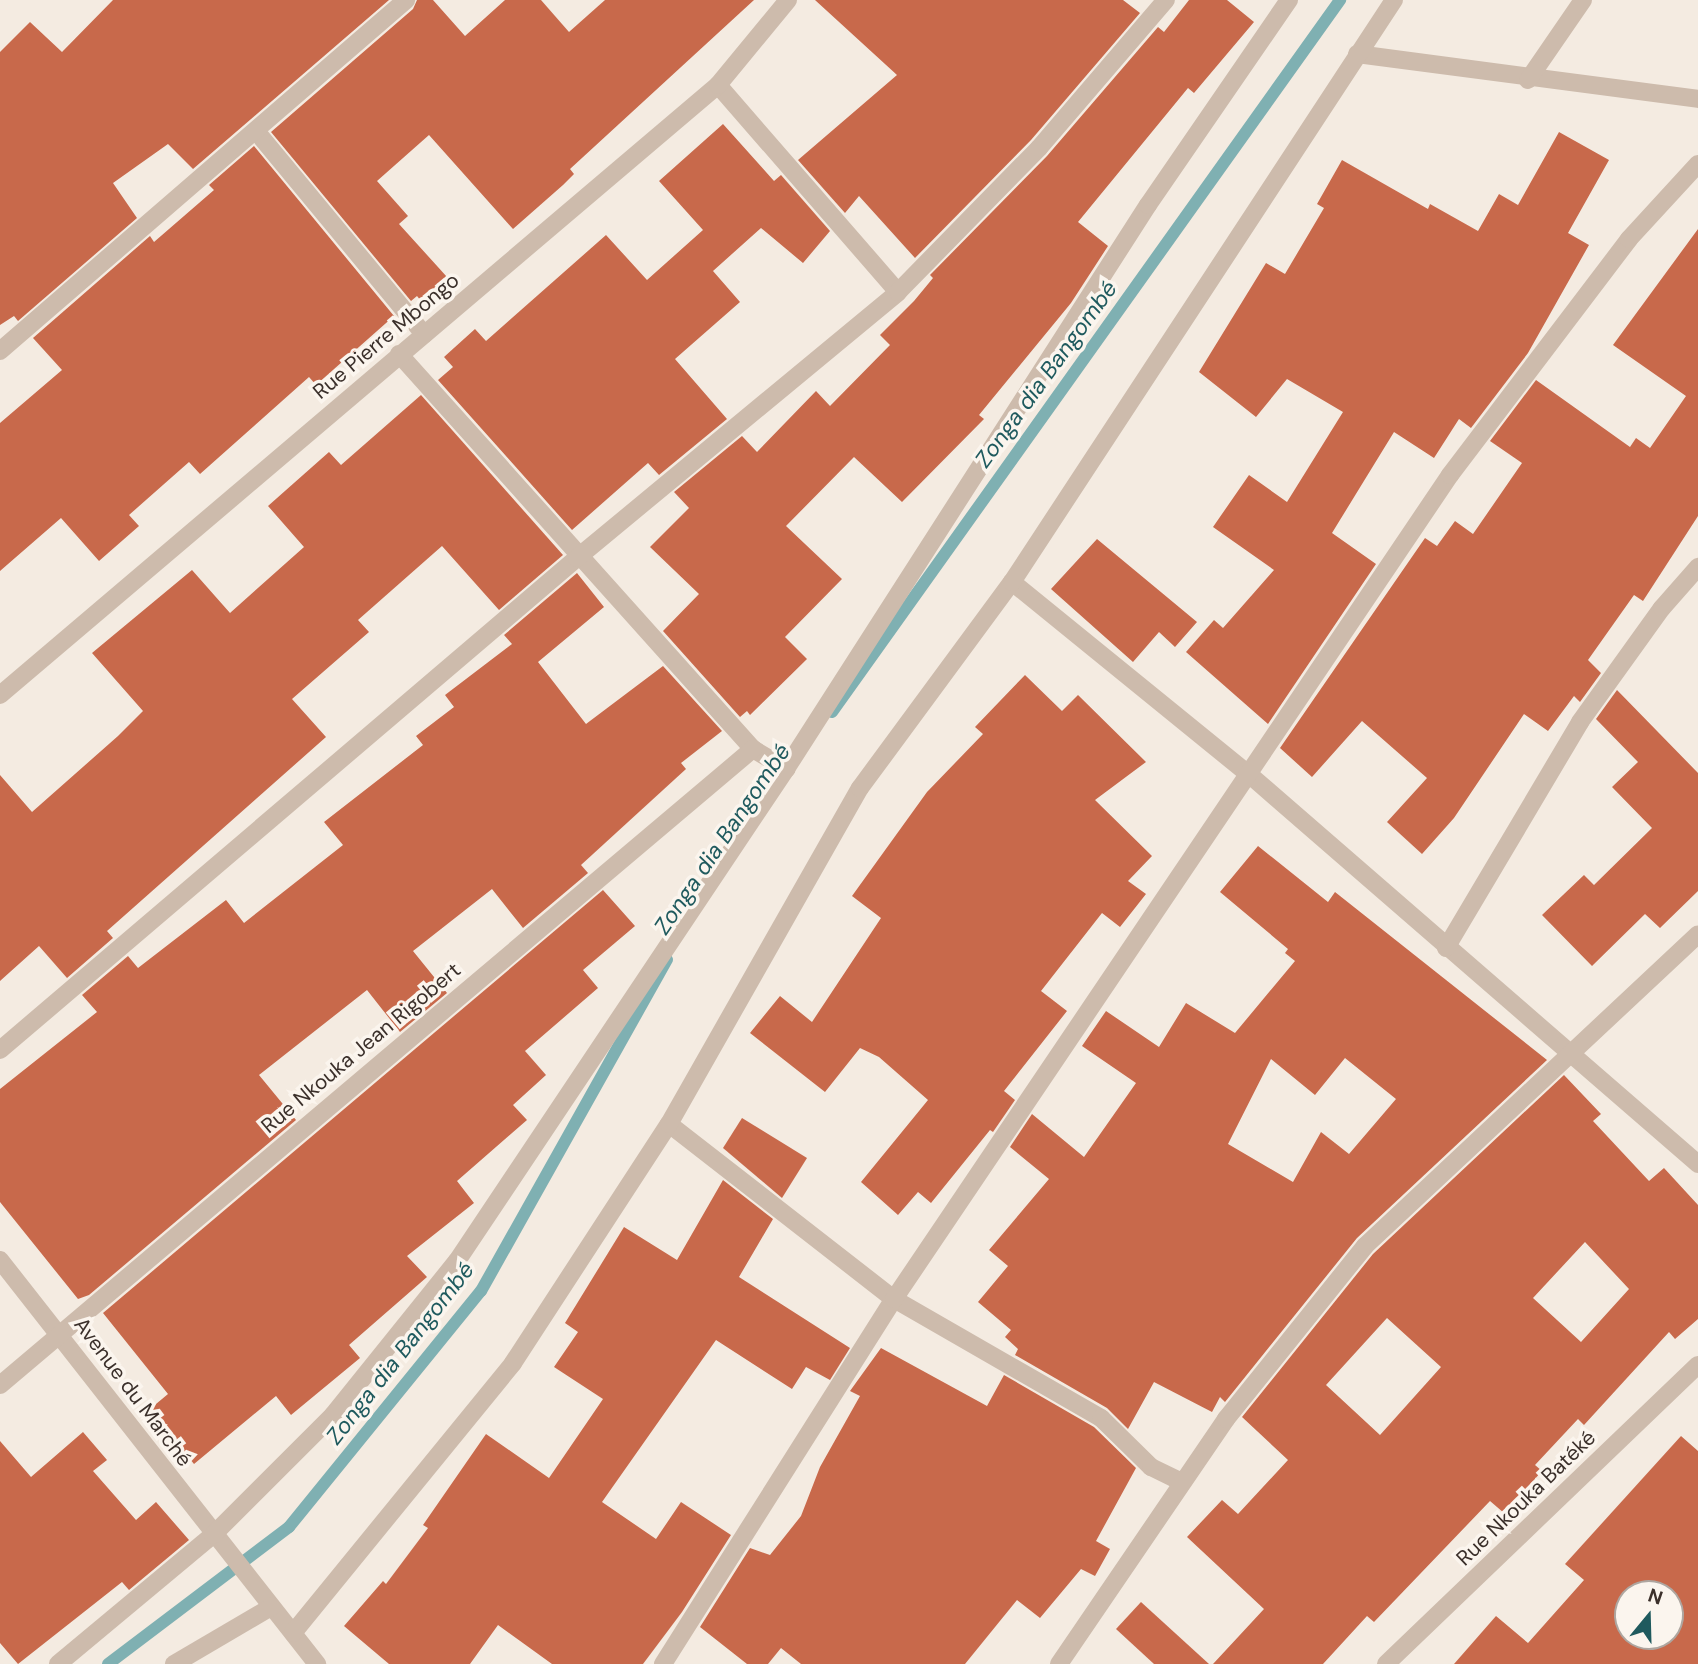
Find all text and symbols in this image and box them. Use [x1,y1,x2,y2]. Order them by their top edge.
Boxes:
street label: Rue Pierre Mbongo [308,268,464,404]
water label: Zonga dia Bangombé [969,275,1123,473]
water label: Zonga dia Bangombé [648,739,796,939]
street label: Rue Nkouka Jean Rigobert [256,957,466,1139]
water label: Zonga dia Bangombé [320,1256,480,1450]
street label: Avenue du Marché [69,1312,197,1472]
street label: Rue Nkouka Batéké [1451,1425,1601,1571]
north arrow [1614,1580,1684,1650]
text: N [1645,1582,1666,1611]

